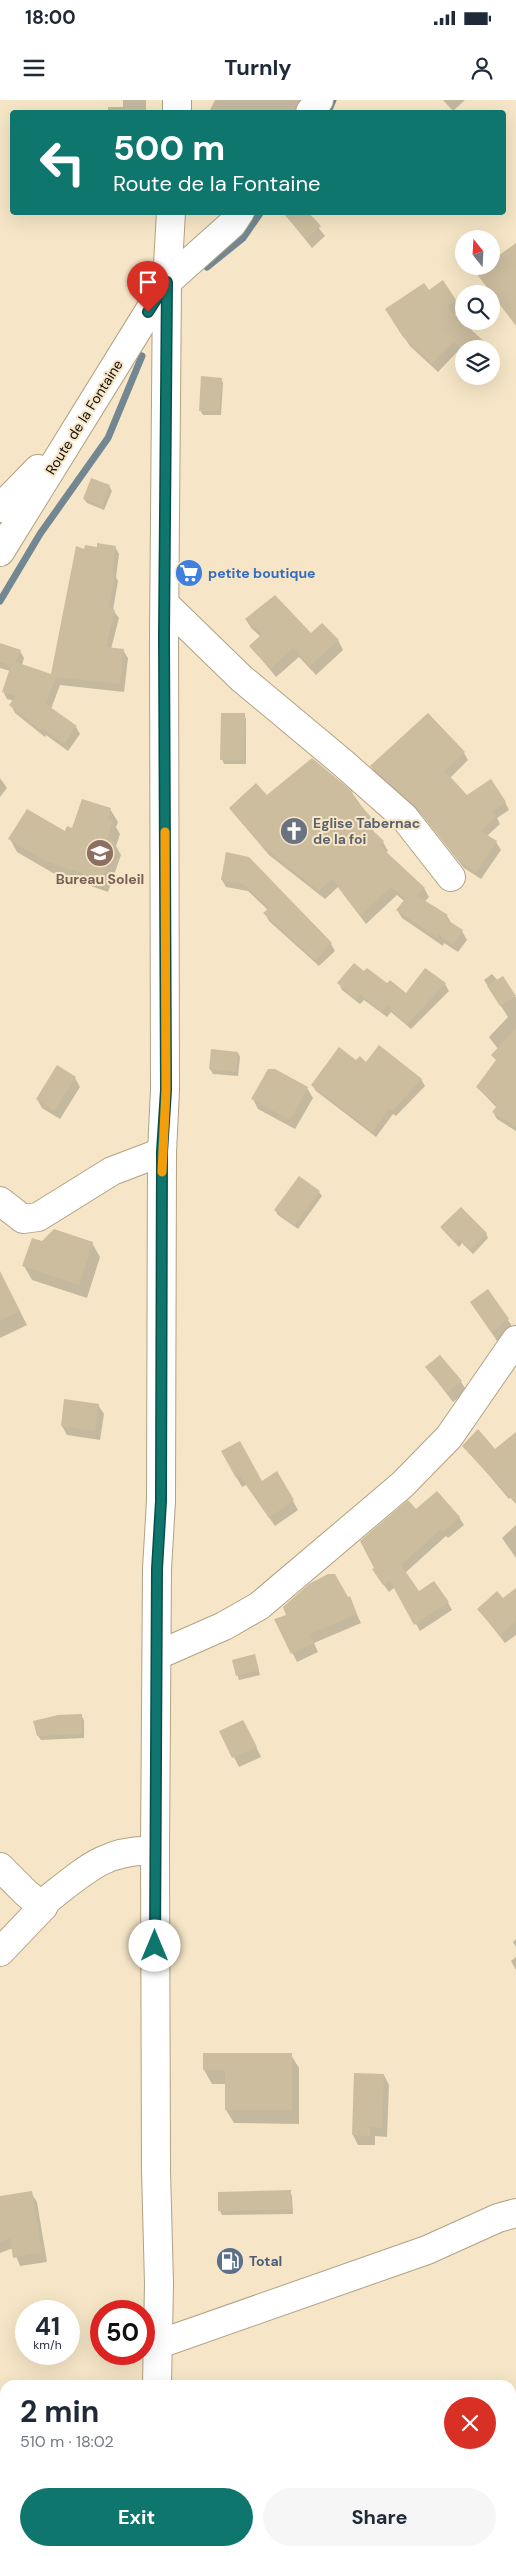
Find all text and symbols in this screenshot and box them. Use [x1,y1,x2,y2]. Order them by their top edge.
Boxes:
text: 18:00 [25,5,76,30]
text: Turnly [224,53,292,82]
icon: menu [20,54,48,82]
icon: person [468,54,496,82]
text: 500 m [113,125,225,171]
icon: left [30,130,95,195]
text: Route de la Fontaine [113,169,321,198]
north arrow [455,230,500,275]
map controls [455,230,500,385]
pin [127,261,169,312]
icon: arrive [134,268,162,296]
button: search [455,285,500,330]
button: layers [455,340,500,385]
street label: Route de la Fontaine [41,356,127,478]
supermarket icon: petite boutique [174,558,204,588]
place label: petite boutique [208,564,315,582]
place label: Eglise Tabernac de la foi [313,814,420,848]
church icon: Eglise Tabernac de la foi [279,816,309,846]
school or university icon: Bureau Soleil [85,838,115,868]
place label: Bureau Soleil [56,870,144,888]
position arrow [128,1919,180,1971]
fuel station icon: Total [215,2246,245,2276]
place label: Total [249,2252,282,2270]
speed limit sign: 50 [90,2300,155,2365]
text: 41 [35,2310,60,2343]
text: km/h [33,2337,62,2353]
text: 2 min [20,2392,99,2431]
button: close [444,2397,496,2449]
text: 510 m · 18:02 [20,2431,114,2452]
button: Exit [20,2488,253,2546]
button: Share [263,2488,496,2546]

